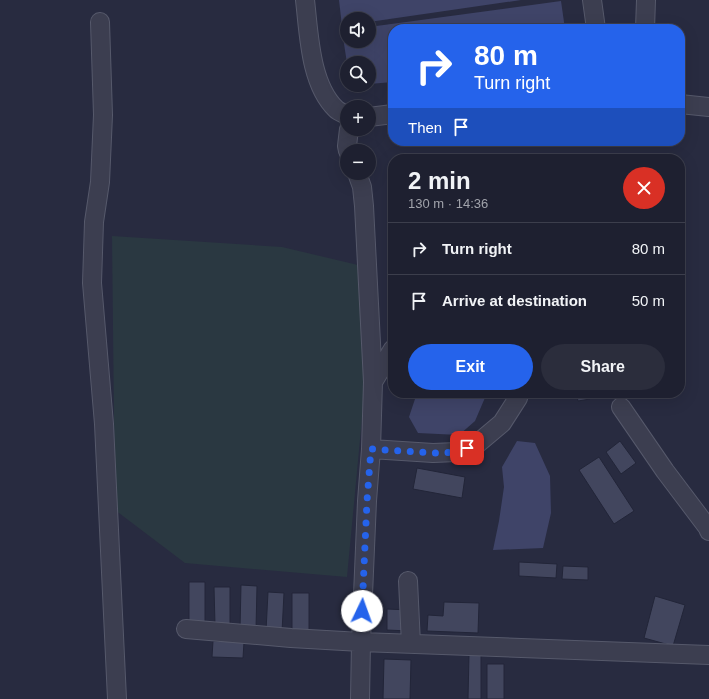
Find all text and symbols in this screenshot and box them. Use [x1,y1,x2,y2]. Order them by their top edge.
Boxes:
map controls [340,12,376,180]
button: sound [340,12,376,48]
icon: right [408,40,460,92]
text: 80 m [474,40,538,71]
button: search [340,56,376,92]
text: Turn right [474,73,550,93]
button: + [340,100,376,136]
icon: arrive [450,116,472,138]
text: Then [408,119,442,136]
button: − [340,144,376,180]
text: 2 min [408,167,471,194]
button: close [623,167,665,209]
text: 130 m · 14:36 [408,196,488,211]
icon: right [408,238,430,260]
text: Turn right [442,240,512,257]
text: 80 m [632,240,665,257]
icon: arrive [408,290,430,312]
text: Arrive at destination [442,292,587,309]
text: 50 m [632,292,665,309]
button: Exit [408,344,533,390]
button: Share [541,344,665,390]
pin [450,431,484,465]
icon: arrive [456,437,478,459]
position arrow [341,590,383,632]

